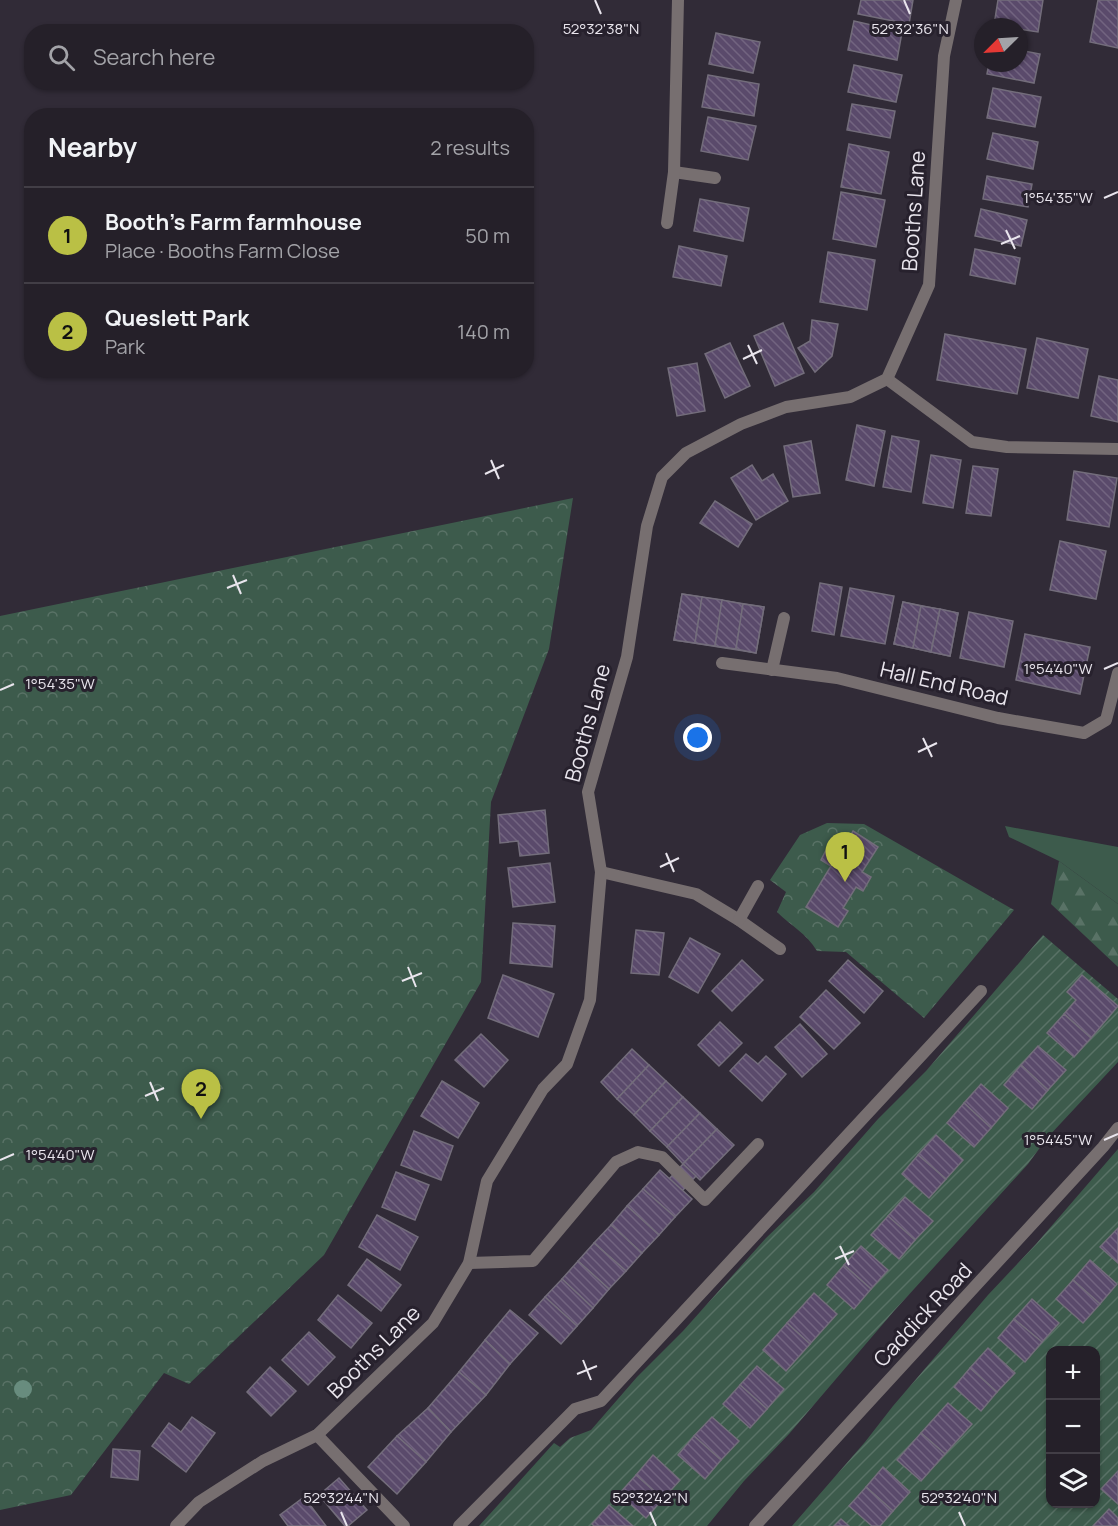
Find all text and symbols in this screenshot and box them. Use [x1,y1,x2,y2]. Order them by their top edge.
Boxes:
text: 52°32'38"N [563,18,639,39]
text: 52°32'36"N [871,18,949,39]
north arrow [974,18,1028,72]
search box [24,24,534,90]
icon: search [45,41,78,74]
text: Search here [93,42,215,72]
text: Nearby [48,129,137,165]
text: 2 results [430,134,510,161]
street label: Booths Lane [895,150,931,272]
text: 1°54'35"W [1023,187,1093,208]
text: Booth's Farm farmhouse [105,207,362,237]
text: 1 [63,222,72,249]
text: 50 m [465,222,510,249]
text: Place · Booths Farm Close [105,237,340,264]
text: Queslett Park [105,303,249,333]
text: 2 [62,318,73,345]
text: 140 m [457,318,510,345]
text: Park [105,333,145,360]
street label: Hall End Road [877,655,1011,711]
text: 1°54'40"W [1024,658,1092,679]
street label: Booths Lane [558,661,616,785]
text: 1°54'35"W [25,673,95,694]
your location [683,723,712,752]
pin: 1 [826,832,864,882]
pin: 2 [182,1070,220,1119]
text: 1°54'45"W [1024,1129,1092,1150]
text: 1°54'40"W [26,1144,94,1165]
street label: Caddick Road [867,1256,978,1372]
street label: Booths Lane [321,1299,426,1404]
map controls [1046,1346,1100,1508]
button: + [1046,1346,1100,1400]
button: − [1046,1400,1100,1454]
button: layers [1046,1454,1100,1508]
text: 52°32'44"N [303,1487,379,1508]
text: 52°32'42"N [612,1487,688,1508]
text: 52°32'40"N [921,1487,997,1508]

